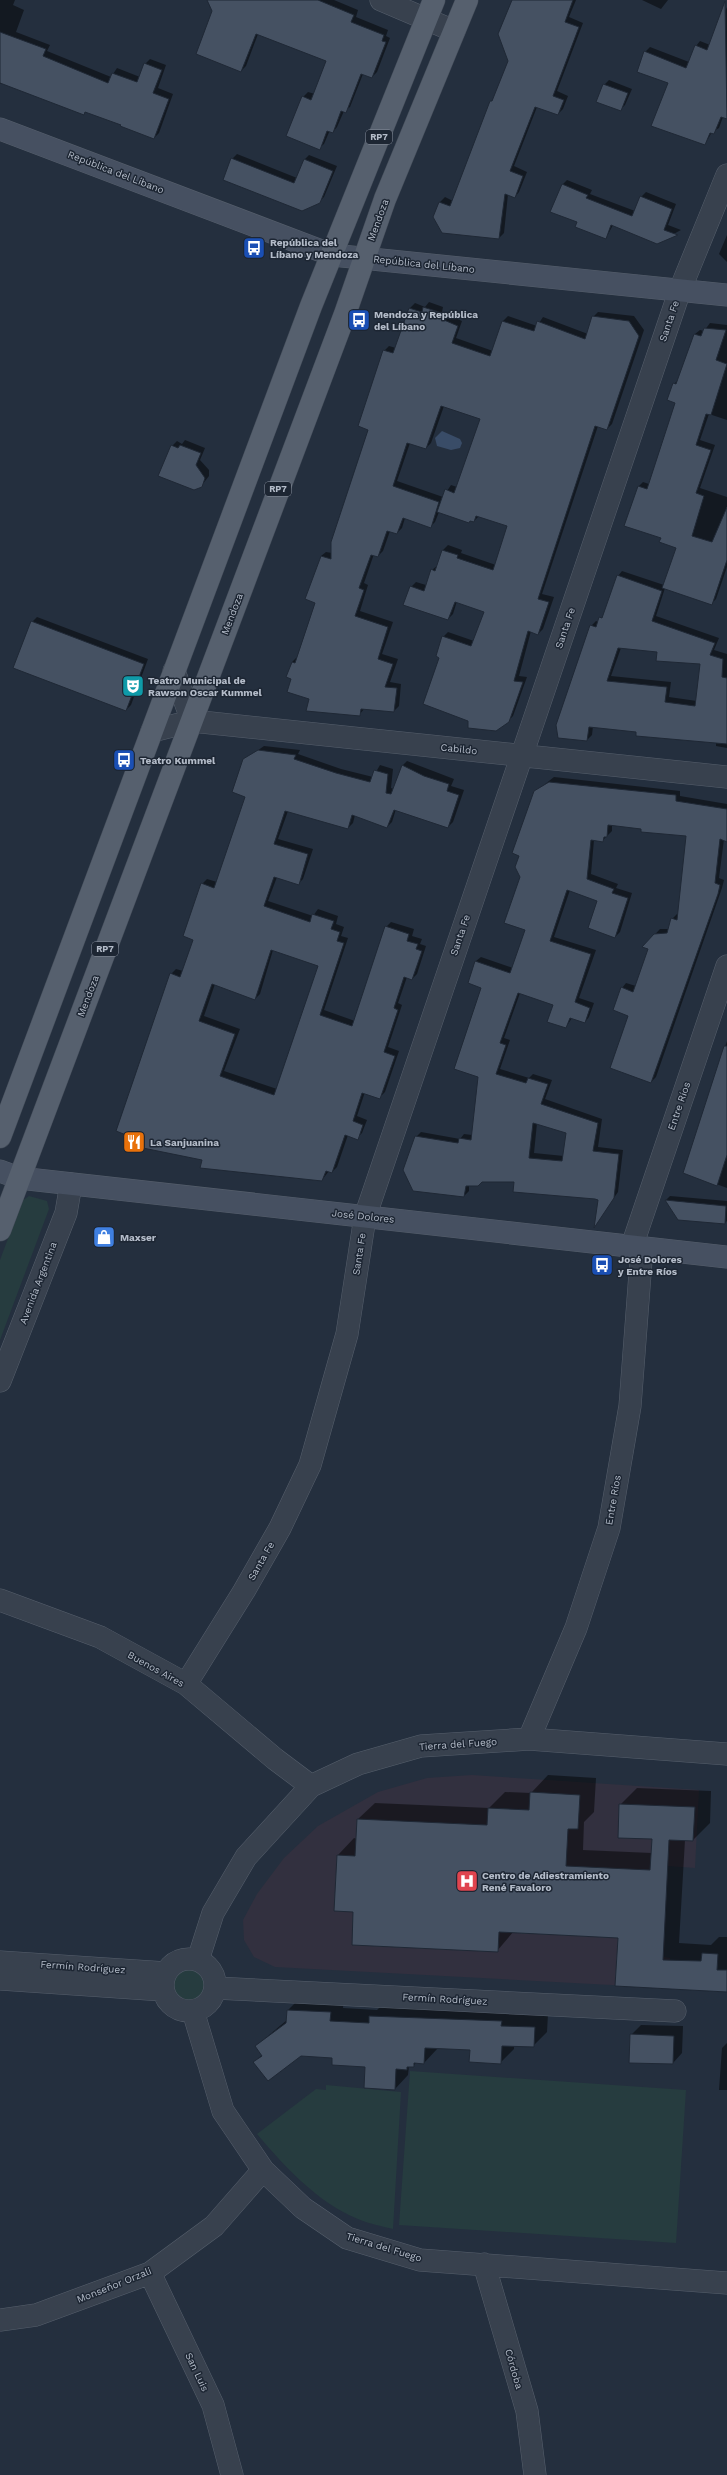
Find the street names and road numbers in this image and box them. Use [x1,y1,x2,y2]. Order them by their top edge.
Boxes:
road number: RP7 [366,130,392,144]
street label: República del Líbano [66,149,166,195]
street label: Mendoza [365,197,391,242]
street label: República del Líbano [373,253,475,275]
street label: Santa Fe [657,299,681,343]
road number: RP7 [265,482,291,496]
street label: Mendoza [219,591,245,636]
street label: Santa Fe [553,606,577,650]
street label: Cabildo [440,742,478,756]
street label: Santa Fe [448,913,472,957]
road number: RP7 [92,942,118,956]
street label: Mendoza [75,973,101,1018]
street label: Entre Ríos [666,1080,692,1132]
street label: José Dolores [331,1207,395,1225]
street label: Santa Fe [350,1232,368,1276]
street label: Avenida Argentina [17,1240,59,1326]
street label: Entre Ríos [603,1474,623,1526]
street label: Santa Fe [246,1540,276,1582]
street label: Buenos Aires [126,1649,186,1689]
street label: Tierra del Fuego [419,1736,497,1752]
street label: Fermín Rodríguez [40,1959,126,1975]
street label: Fermín Rodríguez [402,1991,488,2007]
street label: Tierra del Fuego [345,2230,423,2264]
street label: Monseñor Orzali [75,2265,153,2305]
street label: Córdoba [503,2348,525,2391]
street label: San Luis [183,2351,211,2393]

